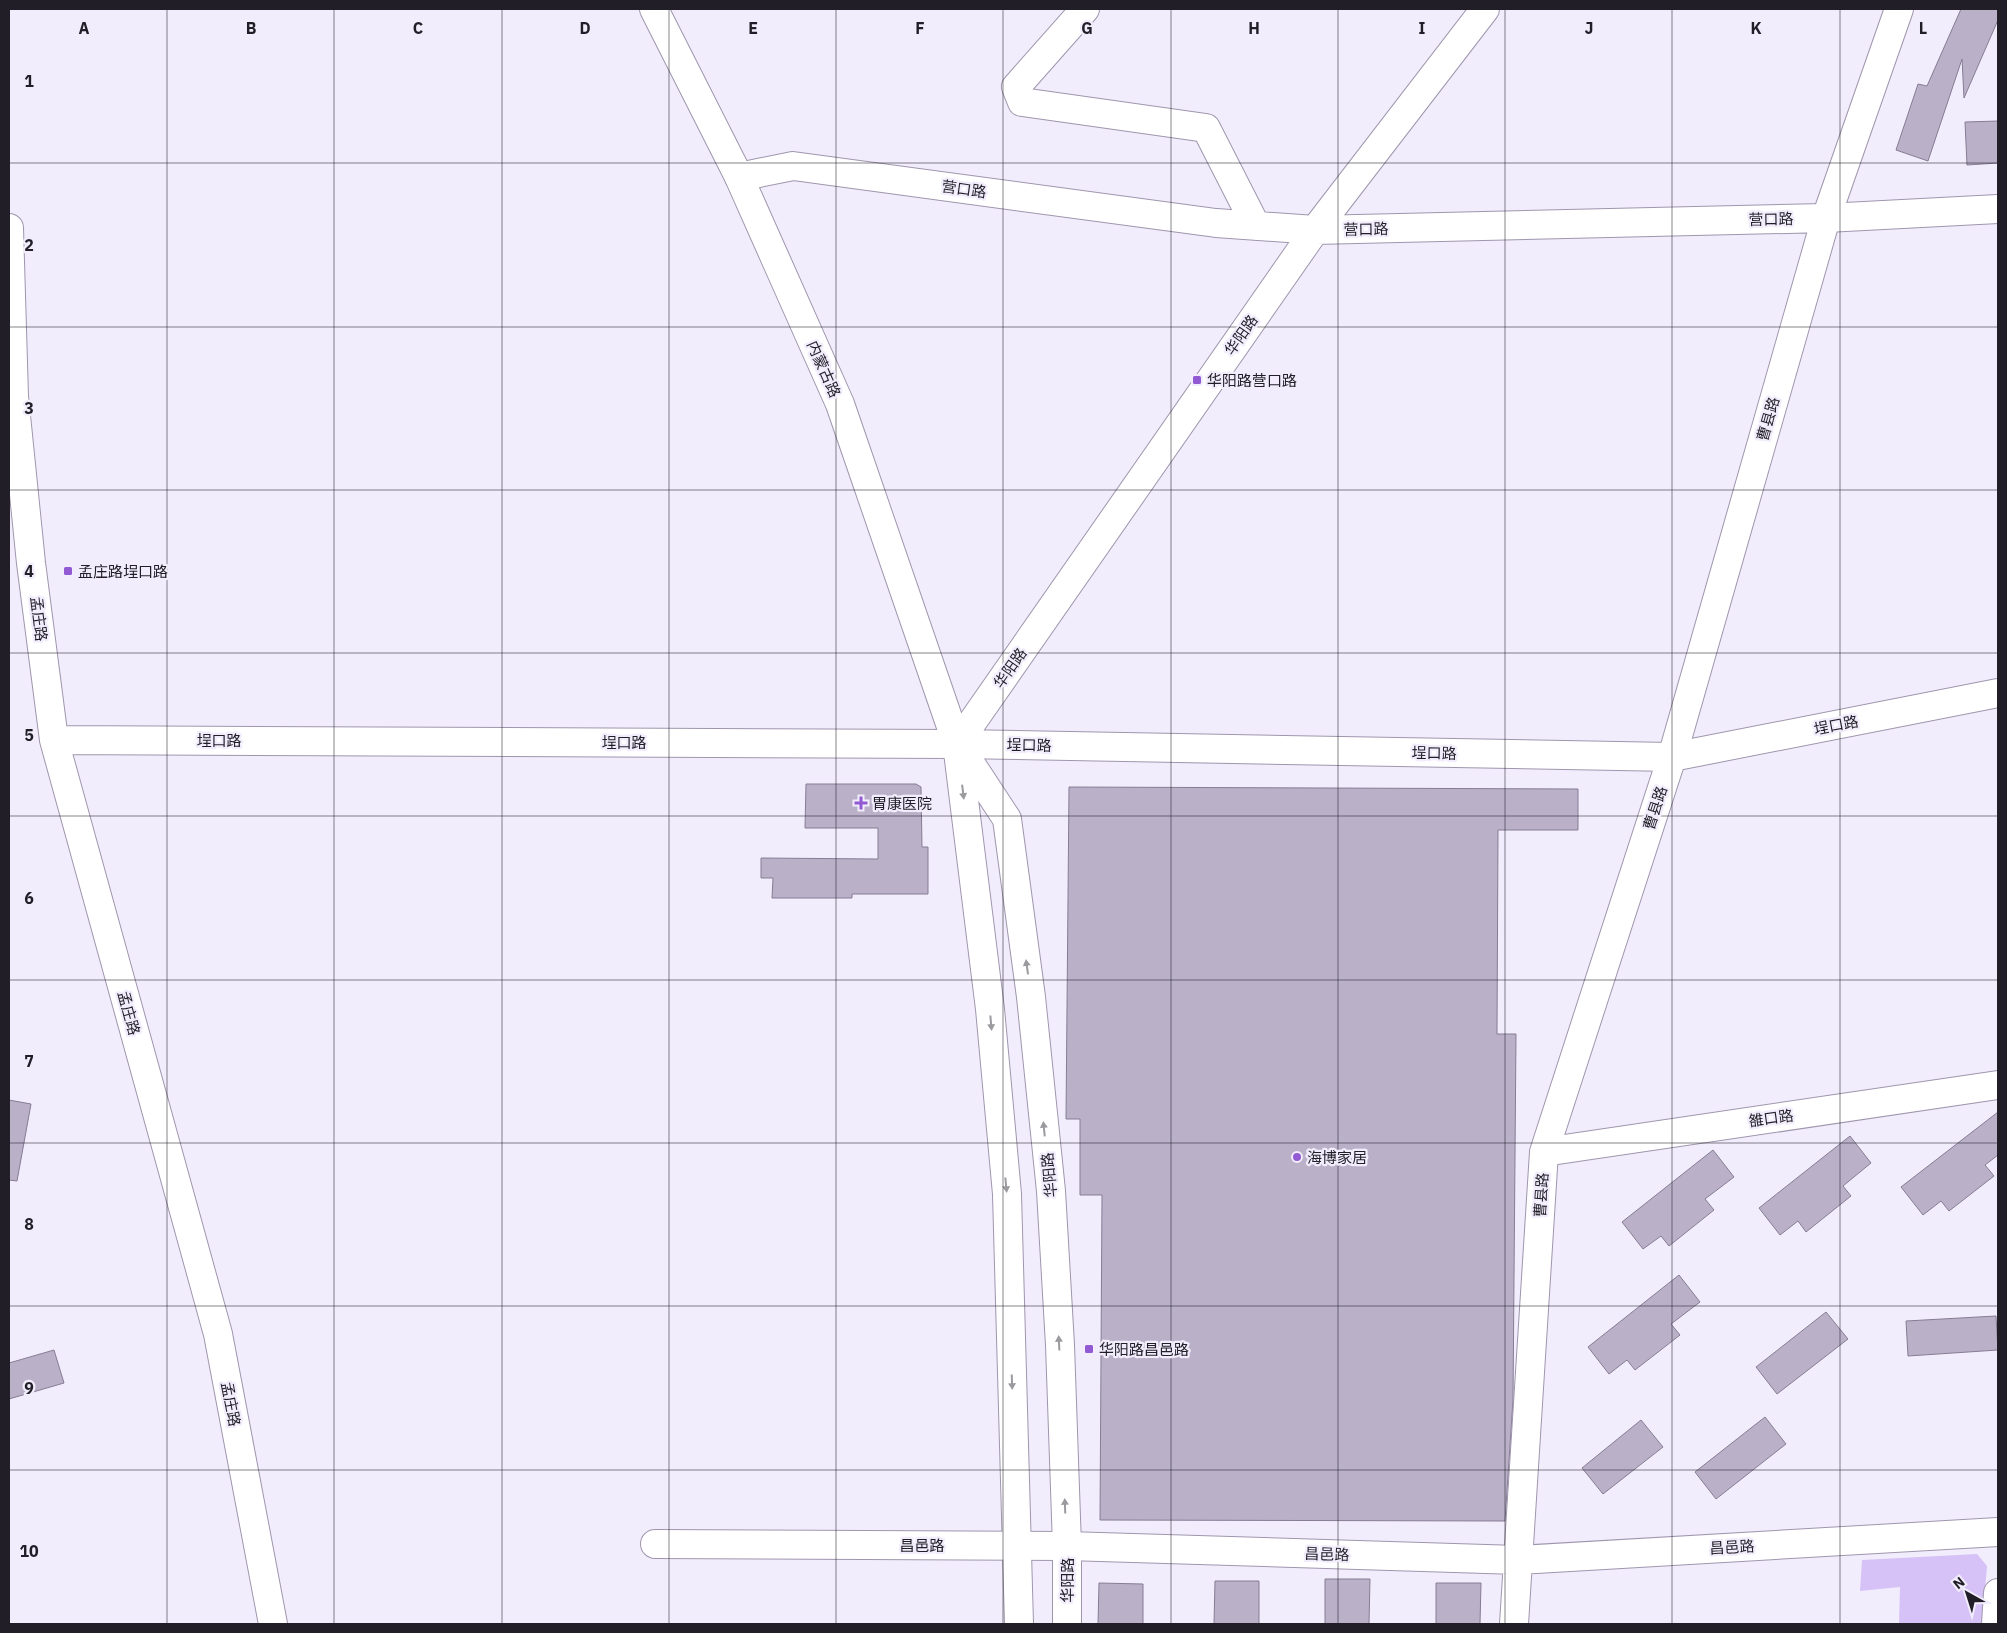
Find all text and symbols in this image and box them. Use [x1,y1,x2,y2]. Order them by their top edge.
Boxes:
text: A [79,18,90,38]
text: B [246,18,257,38]
text: C [413,18,423,38]
text: D [579,18,591,38]
text: E [748,18,758,38]
text: F [915,18,925,38]
text: G [1081,18,1093,38]
text: H [1248,18,1260,38]
text: I [1419,18,1426,38]
text: J [1585,18,1593,38]
text: K [1750,18,1762,38]
text: L [1919,18,1927,38]
text: 1 [24,71,34,91]
street label: 营口路 [940,176,988,202]
street label: 营口路 [1748,209,1794,229]
street label: 营口路 [1343,219,1389,239]
text: 2 [24,235,34,255]
street label: 华阳路 [1220,311,1262,359]
street label: 内蒙古路 [803,338,845,400]
place label: 华阳路营口路 [1207,371,1297,390]
marker: 华阳路营口路 [1191,374,1203,386]
street label: 曹县路 [1753,395,1783,443]
text: 3 [24,398,34,418]
text: 4 [24,561,34,581]
place label: 孟庄路埕口路 [78,562,168,581]
marker: 孟庄路埕口路 [62,565,74,577]
street label: 孟庄路 [27,596,51,642]
street label: 华阳路 [989,644,1031,692]
street label: 埕口路 [1812,711,1860,739]
text: 5 [24,725,34,745]
street label: 埕口路 [196,731,242,750]
street label: 埕口路 [601,733,647,752]
street label: 埕口路 [1006,735,1052,755]
street label: 埕口路 [1411,743,1457,763]
one-way arrow [959,784,967,800]
street label: 曹县路 [1639,784,1671,832]
place label: 胃康医院 [872,794,932,813]
marker: 胃康医院 [854,796,868,810]
text: 6 [24,888,34,908]
one-way arrow [1023,959,1031,975]
street label: 孟庄路 [114,989,144,1037]
one-way arrow [987,1015,995,1031]
text: 7 [24,1051,34,1071]
street label: 雒口路 [1747,1105,1795,1131]
one-way arrow [1040,1120,1048,1136]
place label: 海博家居 [1307,1148,1367,1167]
marker: 海博家居 [1291,1151,1303,1163]
street label: 华阳路 [1038,1152,1060,1198]
street label: 曹县路 [1530,1172,1552,1218]
one-way arrow [1002,1177,1010,1193]
text: 8 [24,1214,34,1234]
one-way arrow [1055,1335,1063,1351]
place label: 华阳路昌邑路 [1099,1340,1189,1359]
marker: 华阳路昌邑路 [1083,1343,1095,1355]
one-way arrow [1009,1374,1017,1390]
text: 9 [24,1378,34,1398]
street label: 孟庄路 [217,1380,245,1428]
one-way arrow [1061,1497,1069,1513]
street label: 昌邑路 [899,1536,945,1555]
street label: 昌邑路 [1709,1536,1755,1558]
text: 10 [19,1541,39,1561]
street label: 昌邑路 [1304,1544,1350,1564]
street label: 华阳路 [1058,1557,1077,1603]
north arrow [1942,1568,1992,1618]
text: N [1949,1573,1968,1593]

